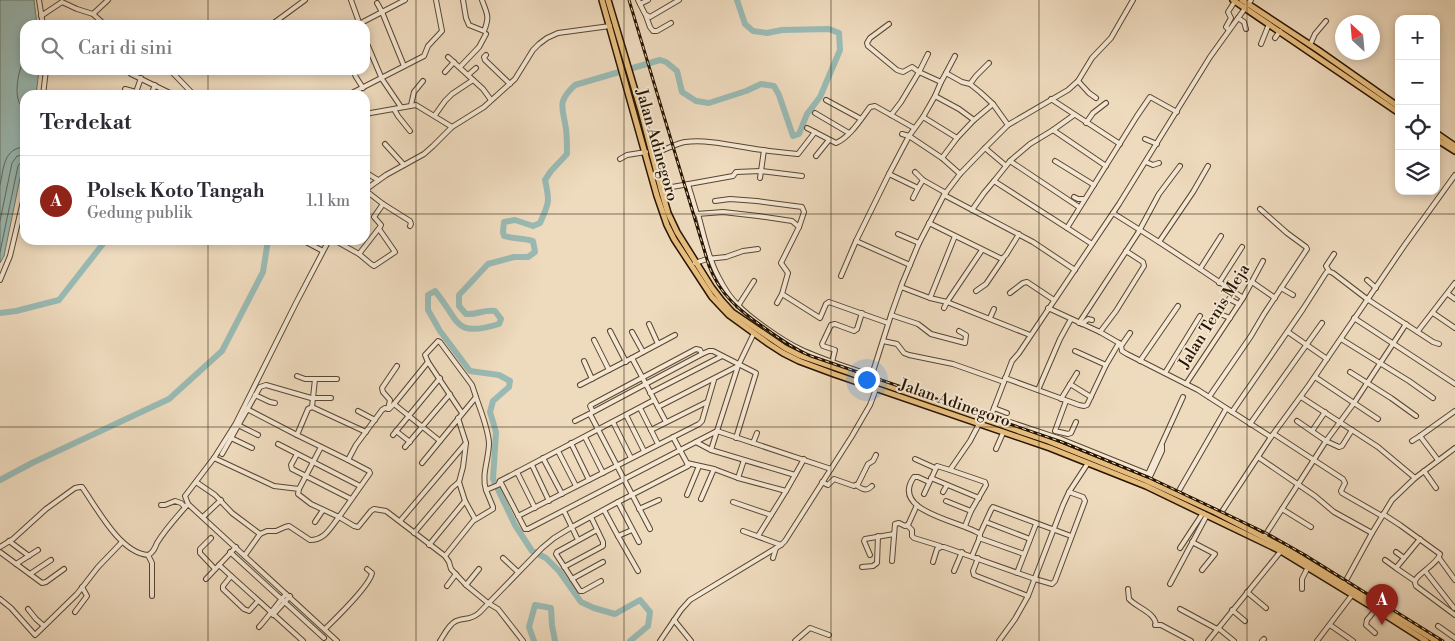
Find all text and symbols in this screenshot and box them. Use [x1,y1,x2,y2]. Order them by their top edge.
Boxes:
north arrow [1335,15,1380,60]
map controls [1395,15,1440,195]
button: + [1395,15,1440,60]
search box [20,20,370,75]
icon: search [38,34,66,62]
text: Cari di sini [78,36,173,60]
button: − [1395,60,1440,105]
street label: Jalan Adinegoro [631,85,683,204]
button: locate [1395,105,1440,150]
text: Terdekat [40,110,131,136]
button: layers [1395,150,1440,195]
text: Polsek Koto Tangah [87,179,264,203]
text: A [50,191,62,211]
text: 1.1 km [306,191,350,211]
text: Gedung publik [87,203,192,223]
street label: Jalan Tenis Meja [1173,259,1255,373]
your location [854,367,880,393]
street label: Jalan Adinegoro [896,374,1013,431]
pin: A [1366,584,1398,625]

